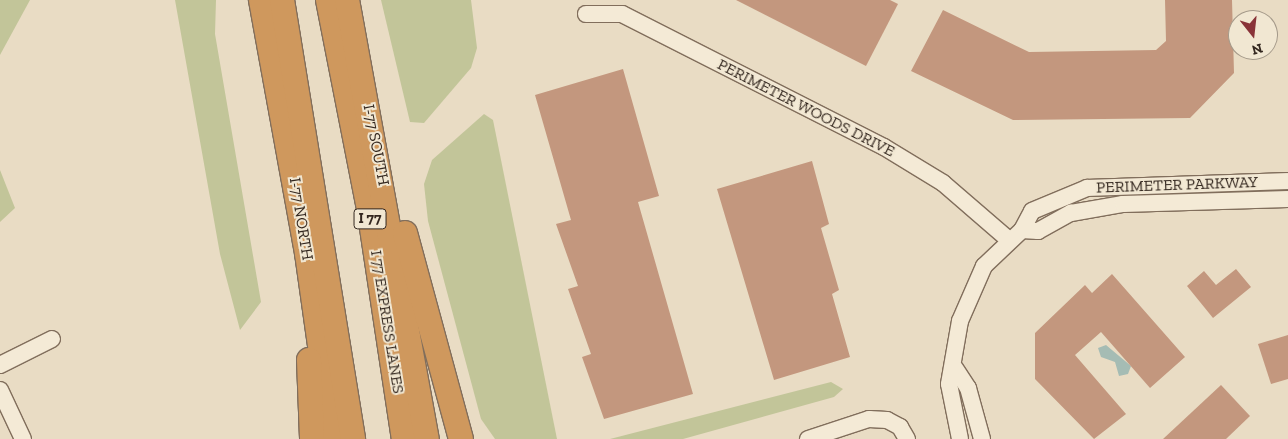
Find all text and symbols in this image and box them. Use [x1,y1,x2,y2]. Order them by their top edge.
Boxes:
north arrow [1228,10,1278,60]
text: N [1250,39,1264,59]
street label: PERIMETER WOODS DRIVE [714,55,898,161]
street label: I-77 SOUTH [359,103,393,187]
street label: PERIMETER PARKWAY [1096,173,1258,197]
street label: I-77 NORTH [285,176,317,262]
road number: I 77 [352,206,388,232]
street label: I 77 EXPRESS LANES [366,249,408,395]

